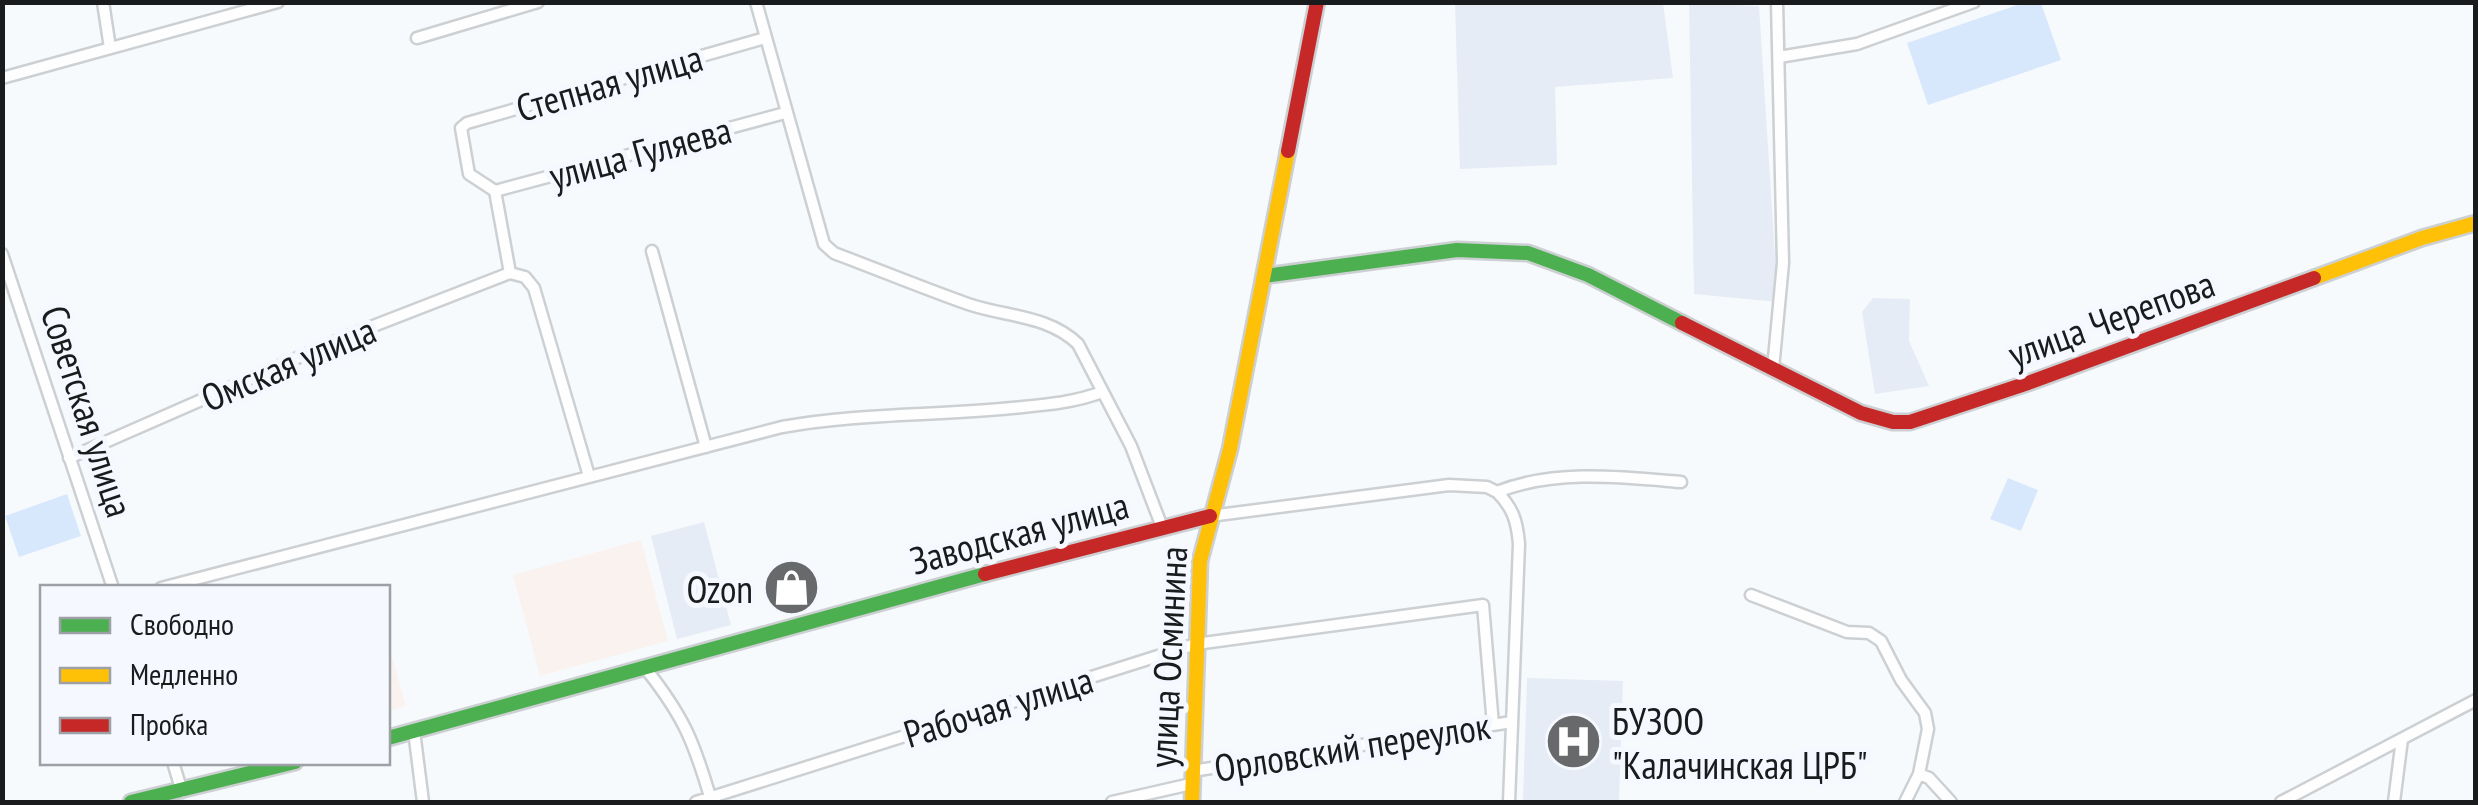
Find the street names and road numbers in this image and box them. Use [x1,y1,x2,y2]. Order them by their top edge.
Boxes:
street label: Степная улица [510,32,708,132]
street label: улица Гуляева [544,104,736,200]
street label: улица Черепова [2001,258,2221,378]
street label: Советская улица [31,299,145,523]
street label: Омская улица [193,304,383,422]
street label: Заводская улица [904,479,1134,585]
street label: улица Осминина [1137,545,1197,769]
street label: Рабочая улица [898,654,1098,758]
street label: Орловский переулок [1211,700,1494,792]

